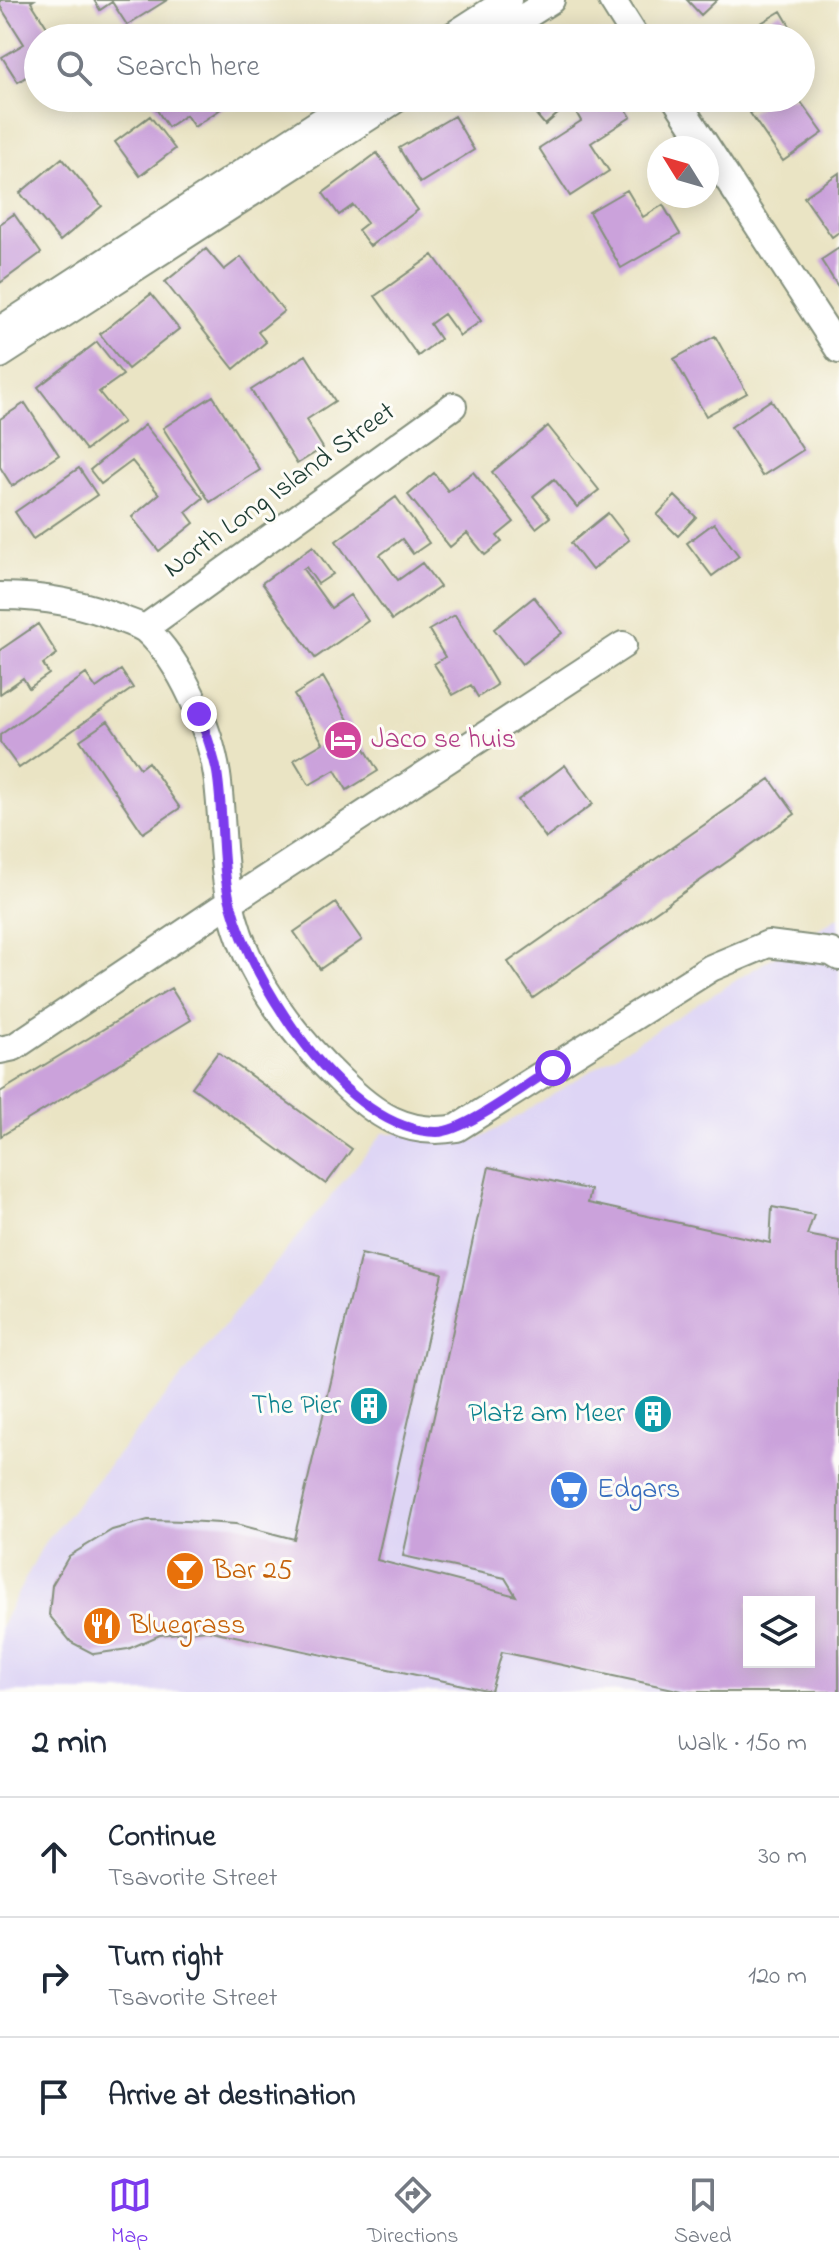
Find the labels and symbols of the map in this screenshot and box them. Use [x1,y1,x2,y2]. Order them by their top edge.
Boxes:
north arrow [647,136,719,208]
street label: North Long Island Street [156,393,404,589]
route end [181,696,217,732]
hotel icon: Jaco se huis [322,719,364,761]
place label: Jaco se huis [371,720,516,761]
route start [535,1050,571,1086]
building icon: The Pier [348,1385,390,1427]
place label: The Pier [251,1386,341,1427]
building icon: Platz am Meer [632,1393,674,1435]
place label: Platz am Meer [468,1394,625,1435]
supermarket icon: Edgars [548,1469,590,1511]
place label: Edgars [597,1470,680,1511]
bar icon: Bar 25 [164,1550,206,1592]
place label: Bar 25 [212,1551,293,1592]
restaurant icon: Bluegrass [81,1605,123,1647]
place label: Bluegrass [129,1606,245,1647]

